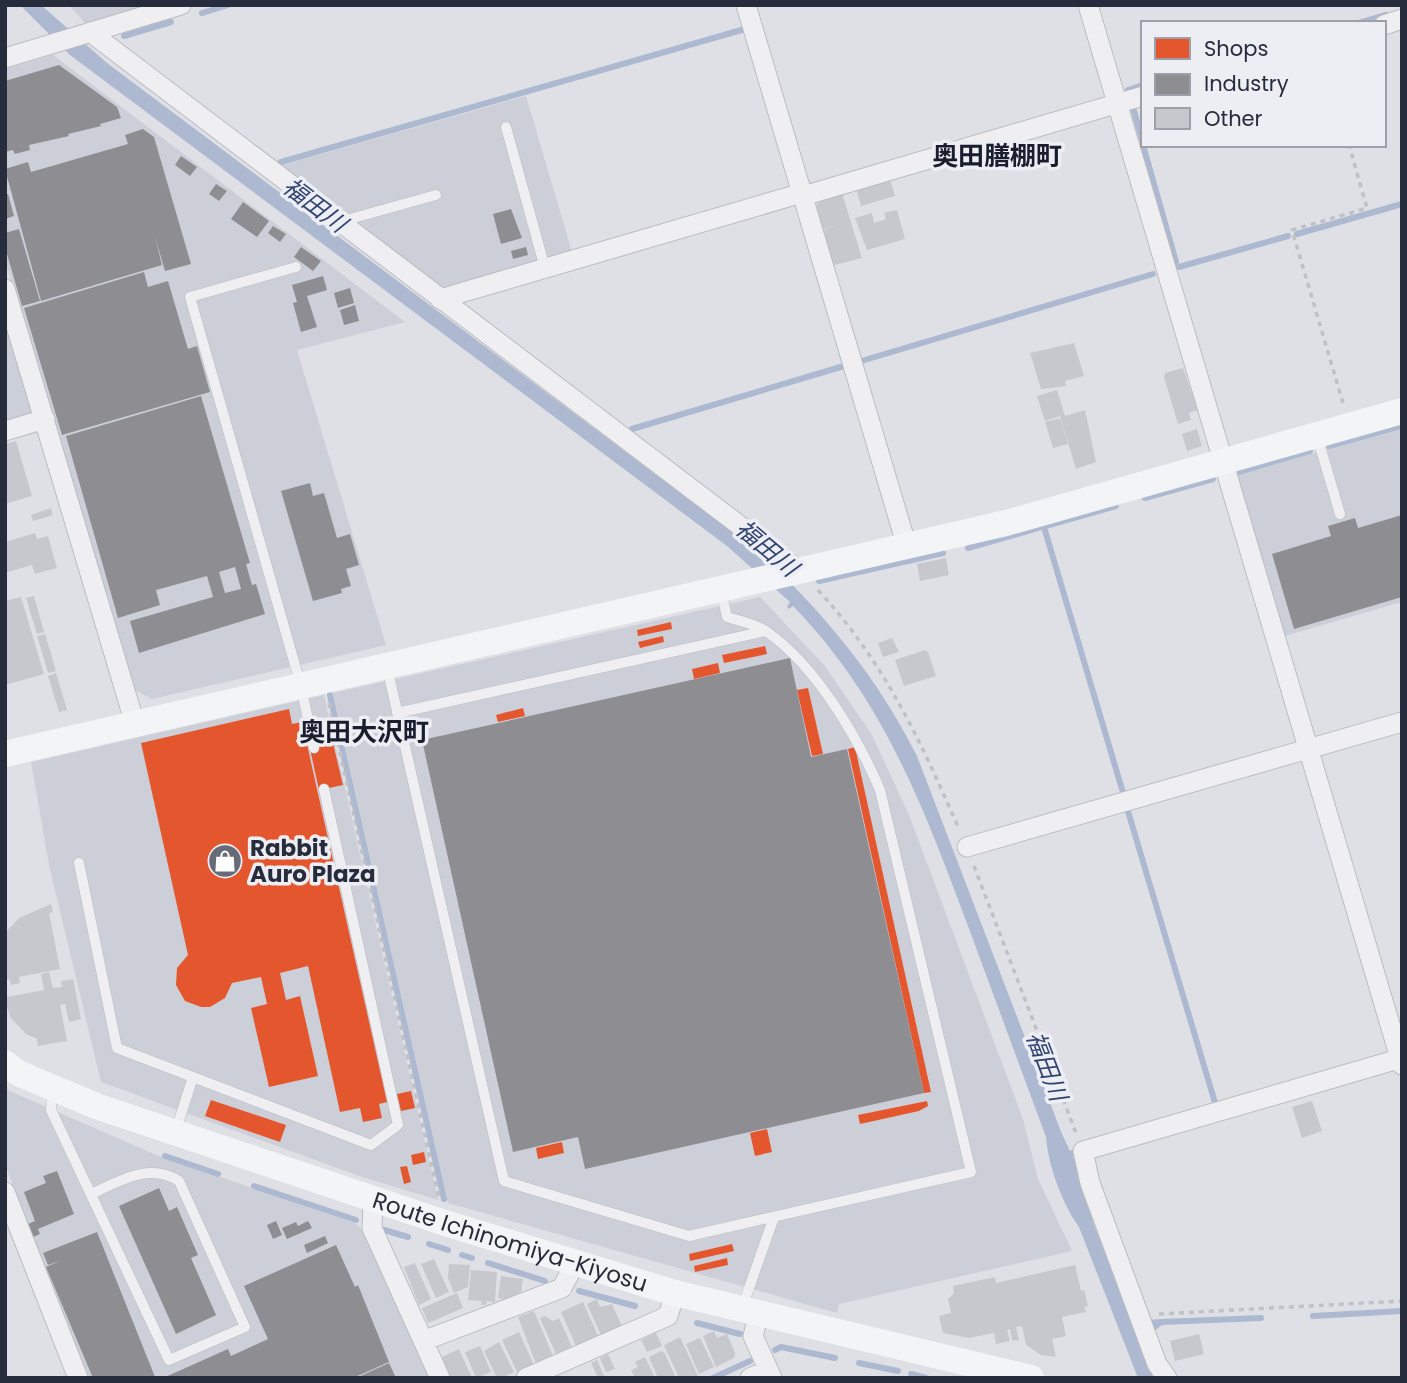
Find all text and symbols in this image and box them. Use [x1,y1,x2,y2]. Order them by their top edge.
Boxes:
legend [1141,21,1386,147]
text: Shops [1204,34,1268,63]
text: Industry [1204,69,1289,98]
text: Other [1204,104,1263,133]
district label: 奥田膳棚町 [932,138,1062,174]
water label: 福田川 [276,170,356,242]
water label: 福田川 [729,512,807,586]
district label: 奥田大沢町 [299,714,429,750]
place label: Rabbit Auro Plaza [250,832,376,890]
shop icon: Rabbit Auro Plaza [206,842,244,880]
water label: 福田川 [1019,1026,1076,1108]
street label: Route Ichinomiya-Kiyosu [369,1184,651,1300]

